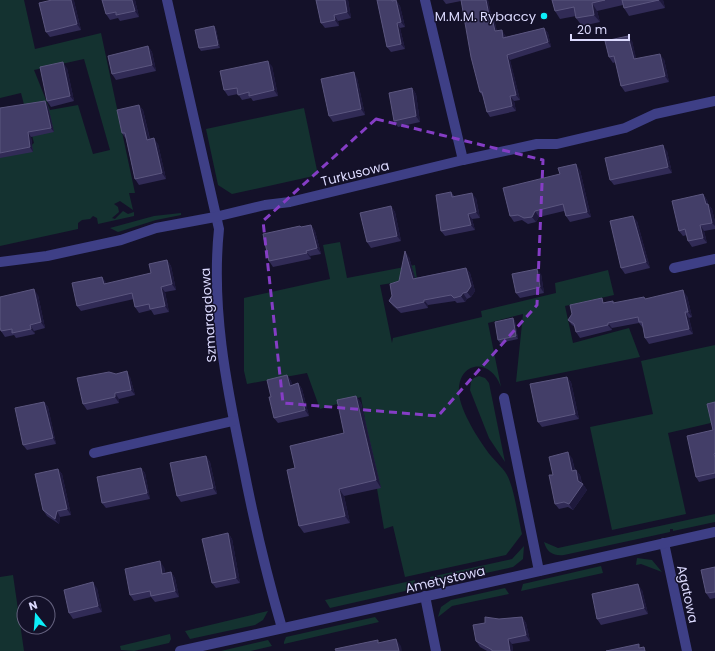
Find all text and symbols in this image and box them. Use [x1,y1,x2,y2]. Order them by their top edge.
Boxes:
place label: M.M.M. Rybaccy [435,7,537,26]
marker: M.M.M. Rybaccy [539,11,549,21]
scale bar [571,16,629,42]
text: 20 m [577,21,607,38]
street label: Turkusowa [319,156,391,191]
street label: Szmaragdowa [196,267,221,363]
street label: Ametystowa [403,561,487,598]
street label: Agatowa [672,563,703,625]
north arrow [16,595,56,635]
text: N [27,597,39,614]

